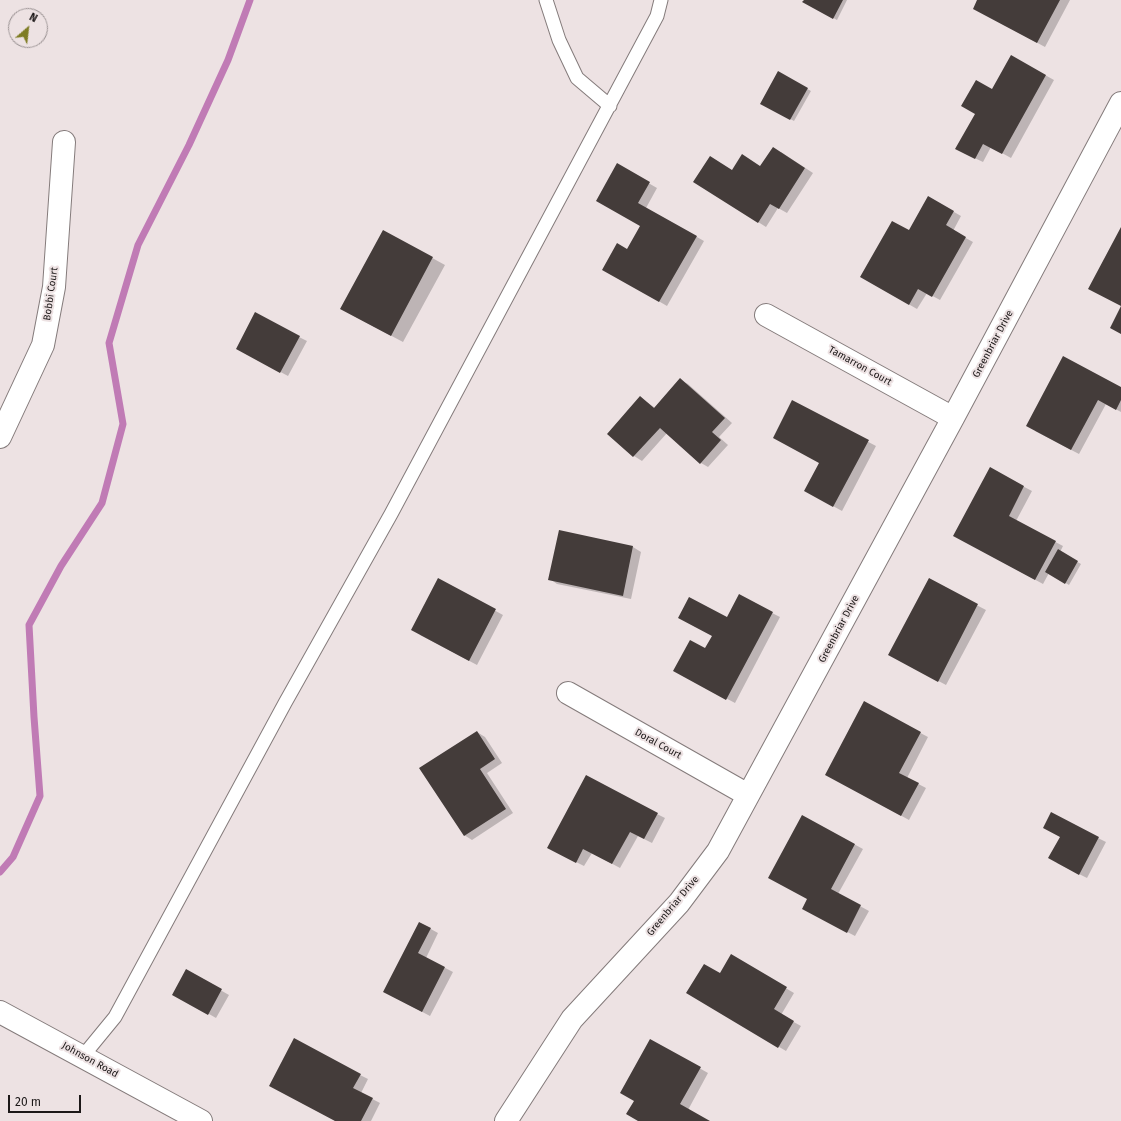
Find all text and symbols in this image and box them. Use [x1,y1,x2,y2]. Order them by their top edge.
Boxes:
north arrow [8,8,48,48]
text: N [27,10,40,25]
street label: Bobbi Court [41,267,61,321]
street label: Greenbriar Drive [970,308,1016,380]
street label: Tamarron Court [826,344,894,388]
street label: Greenbriar Drive [816,593,862,665]
street label: Doral Court [633,726,683,762]
street label: Greenbriar Drive [644,874,702,938]
street label: Johnson Road [60,1040,120,1080]
scale bar [10,1087,83,1113]
text: 20 m [15,1095,41,1109]

